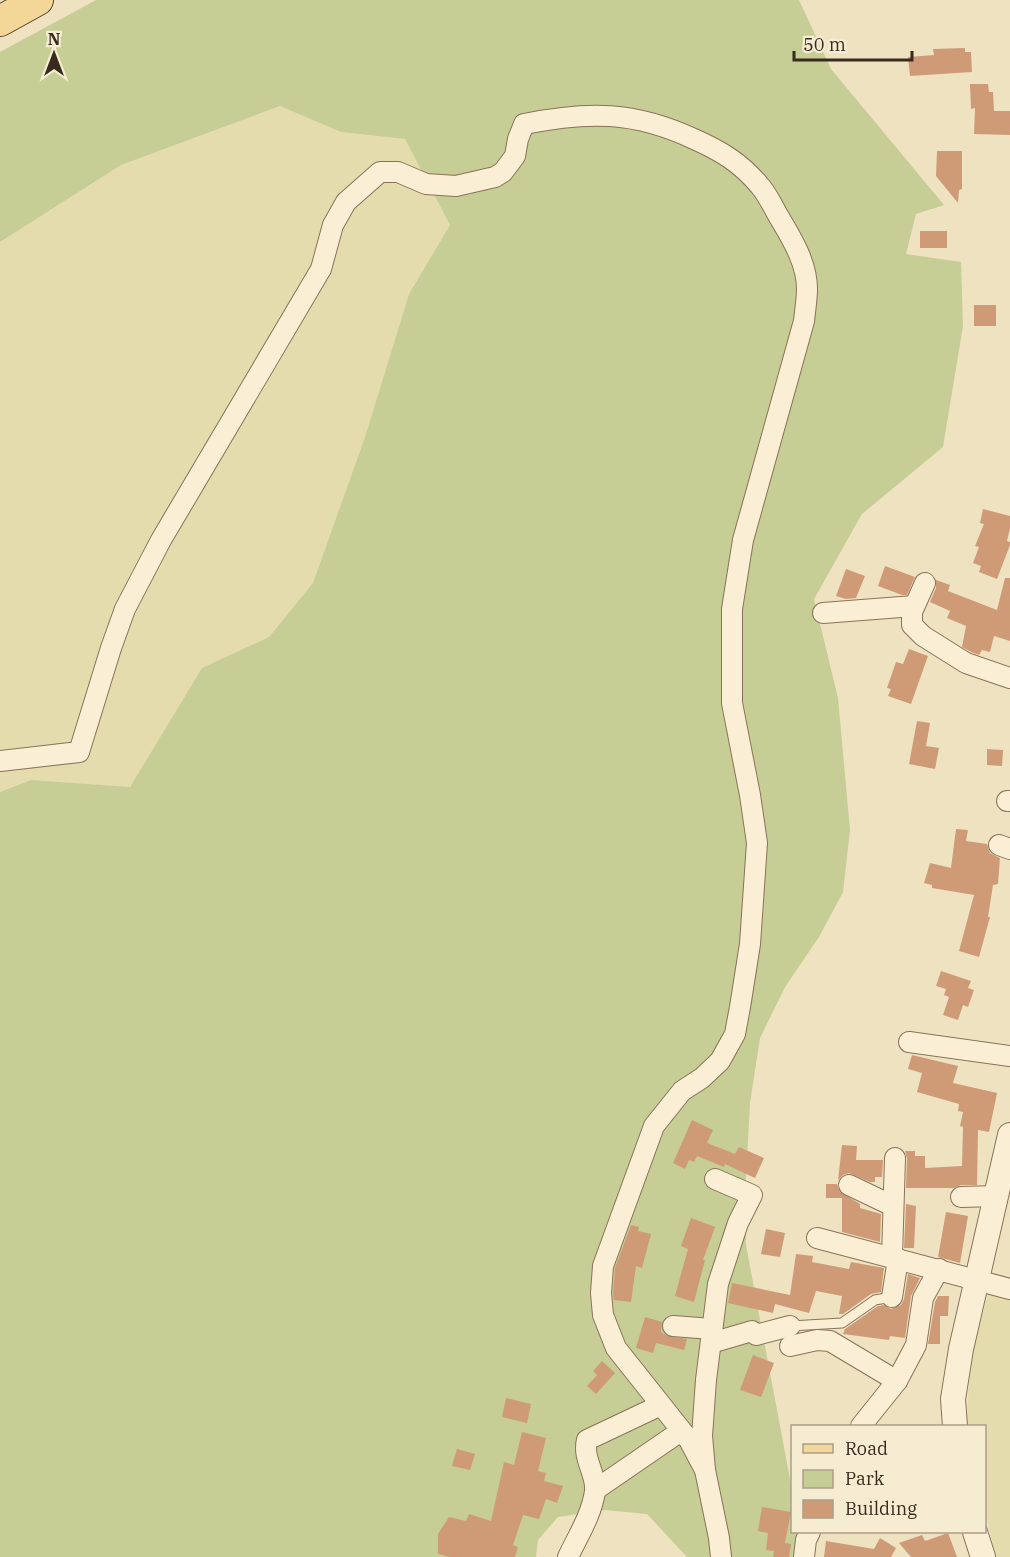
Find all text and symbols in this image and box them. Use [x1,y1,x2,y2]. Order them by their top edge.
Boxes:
north arrow [24,24,84,84]
scale bar [794,24,912,62]
text: N [48,29,60,49]
text: 50 m [803,33,846,56]
legend [791,1425,986,1533]
text: Road [845,1437,888,1460]
text: Park [845,1467,885,1490]
text: Building [845,1497,917,1520]

